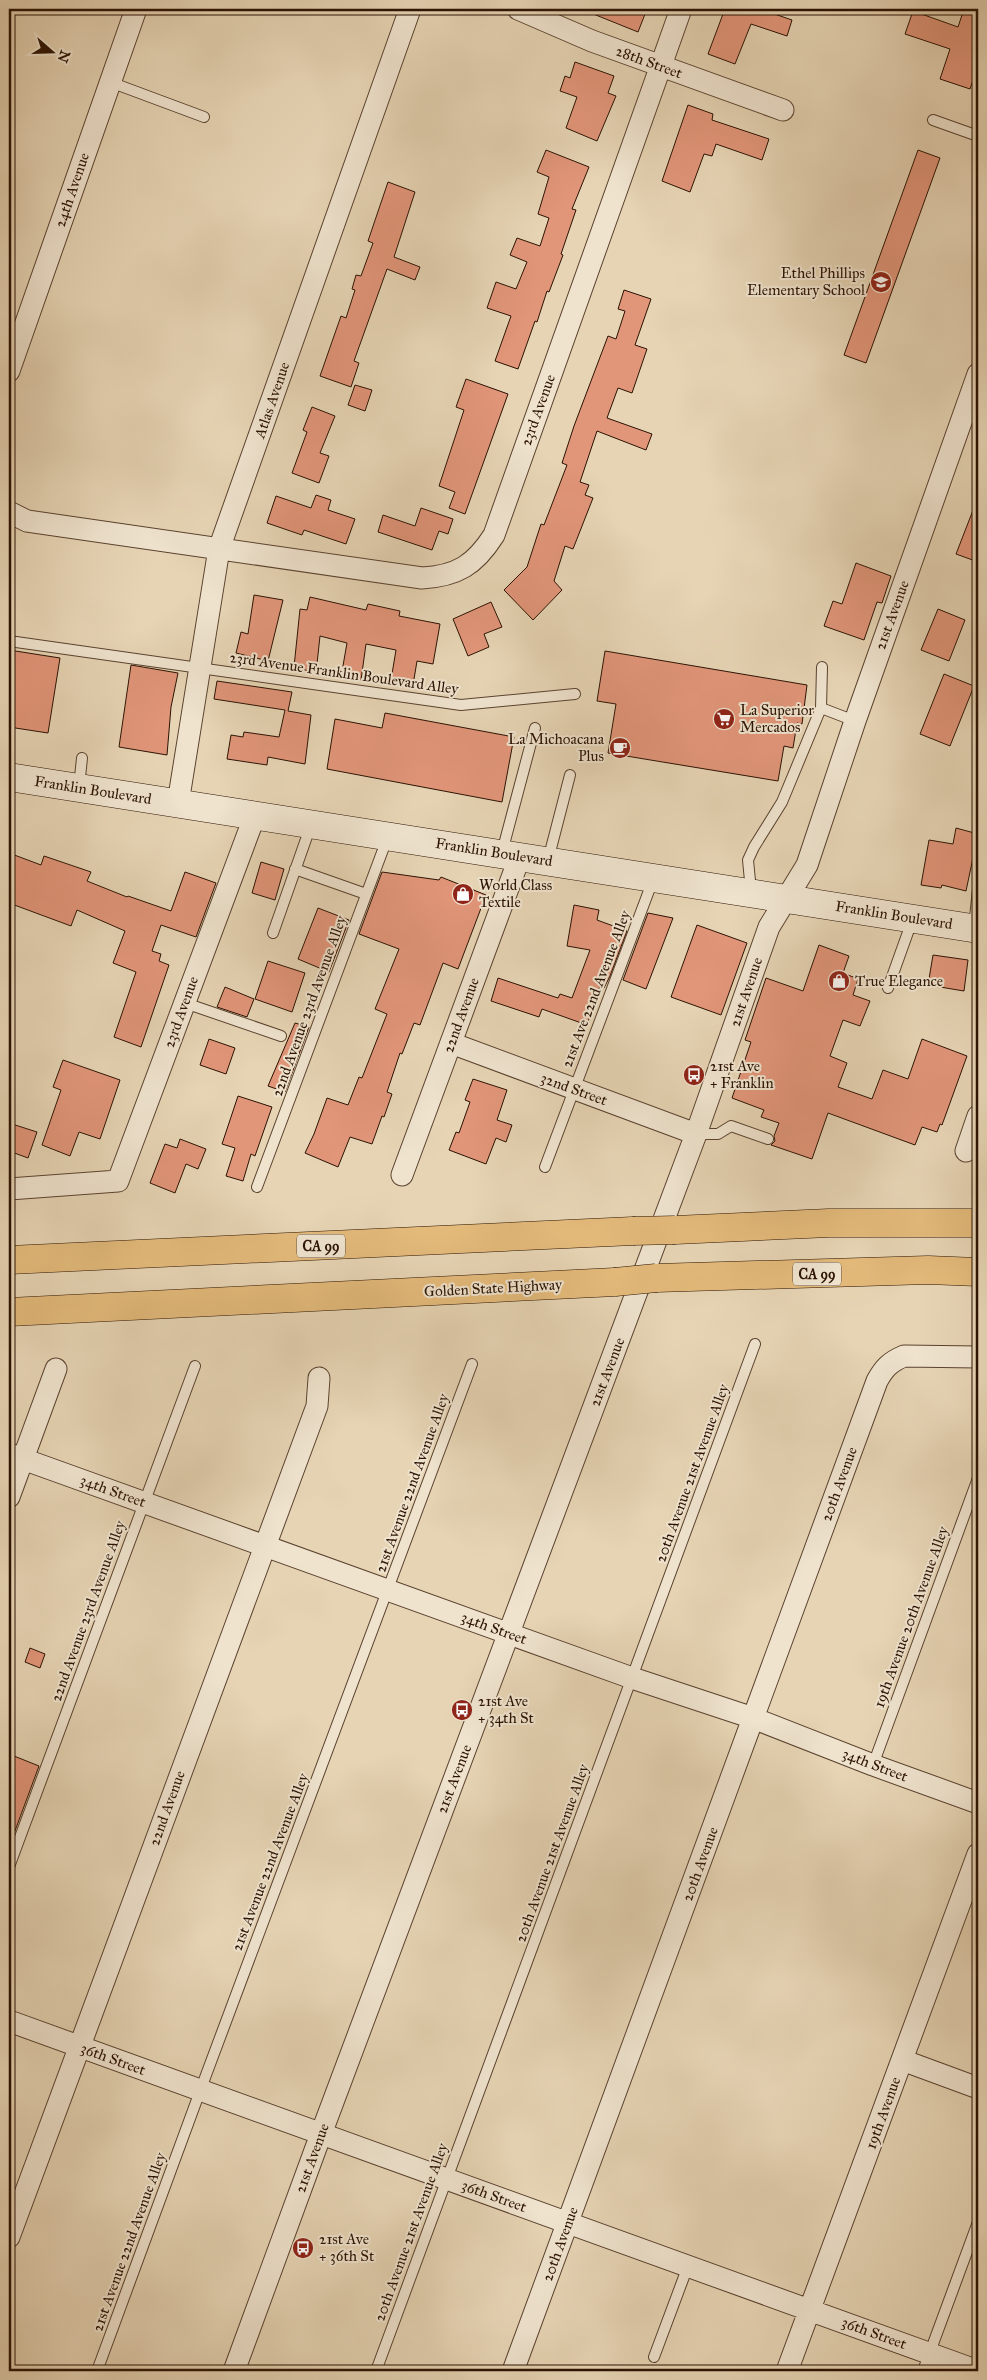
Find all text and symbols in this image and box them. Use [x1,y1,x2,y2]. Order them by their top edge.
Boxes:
north arrow [28,28,78,78]
street label: 28th Street [613,42,685,83]
text: N [54,48,74,65]
street label: 24th Avenue [51,150,93,230]
place label: Ethel Phillips Elementary School [747,264,866,299]
school or university icon: Ethel Phillips Elementary School [869,270,893,294]
street label: Atlas Avenue [250,360,293,441]
street label: 23rd Avenue [517,372,559,448]
street label: 21st Avenue [871,578,913,652]
street label: 23rd Avenue Franklin Boulevard Alley [228,648,461,698]
place label: La Superior Mercados [740,701,814,736]
supermarket icon: La Superior Mercados [712,707,736,731]
place label: La Michoacana Plus [508,730,605,765]
cafe icon: La Michoacana Plus [608,736,632,760]
street label: Franklin Boulevard [33,772,153,808]
street label: Franklin Boulevard [434,834,554,870]
place label: World Class Textile [479,876,552,911]
shop icon: World Class Textile [451,882,475,906]
street label: Franklin Boulevard [834,897,954,933]
street label: 21st Ave 22nd Avenue Alley [558,907,635,1070]
street label: 22nd Avenue 23rd Avenue Alley [268,912,350,1099]
street label: 21st Avenue [726,955,766,1029]
shop icon: True Elegance [827,969,851,993]
place label: True Elegance [855,972,943,990]
street label: 23rd Avenue [160,974,202,1050]
street label: 22nd Avenue [439,975,483,1055]
place label: 21st Ave + Franklin [710,1057,774,1092]
bus stop icon: 21st Ave + Franklin [682,1063,706,1087]
street label: 32nd Street [538,1069,610,1110]
road number: CA 99 [297,1234,345,1258]
road number: CA 99 [793,1262,841,1286]
street label: Golden State Highway [424,1275,563,1301]
street label: 21st Avenue [586,1335,628,1409]
street label: 20th Avenue 21st Avenue Alley [651,1381,733,1565]
street label: 21st Avenue 22nd Avenue Alley [371,1390,453,1575]
street label: 20th Avenue [817,1444,861,1524]
street label: 34th Street [78,1471,149,1511]
street label: 22nd Avenue 23rd Avenue Alley [47,1517,129,1704]
street label: 19th Avenue 20th Avenue Alley [870,1523,953,1710]
street label: 34th Street [459,1608,530,1648]
place label: 21st Ave + 34th St [478,1692,535,1727]
bus stop icon: 21st Ave + 34th St [450,1698,474,1722]
street label: 21st Avenue [433,1742,475,1816]
street label: 34th Street [840,1744,911,1786]
street label: 20th Avenue 21st Avenue Alley [511,1761,593,1945]
street label: 22nd Avenue [145,1768,189,1848]
street label: 21st Avenue 22nd Avenue Alley [228,1770,313,1953]
street label: 20th Avenue [678,1824,722,1904]
street label: 36th Street [78,2039,149,2079]
street label: 19th Avenue [862,2074,904,2152]
street label: 21st Avenue [291,2121,333,2195]
street label: 20th Avenue 21st Avenue Alley [370,2140,452,2324]
street label: 21st Avenue 22nd Avenue Alley [88,2149,170,2334]
street label: 36th Street [459,2176,530,2216]
street label: 20th Avenue [538,2204,582,2284]
place label: 21st Ave + 36th St [319,2230,375,2265]
bus stop icon: 21st Ave + 36th St [291,2236,315,2260]
street label: 36th Street [839,2313,910,2353]

